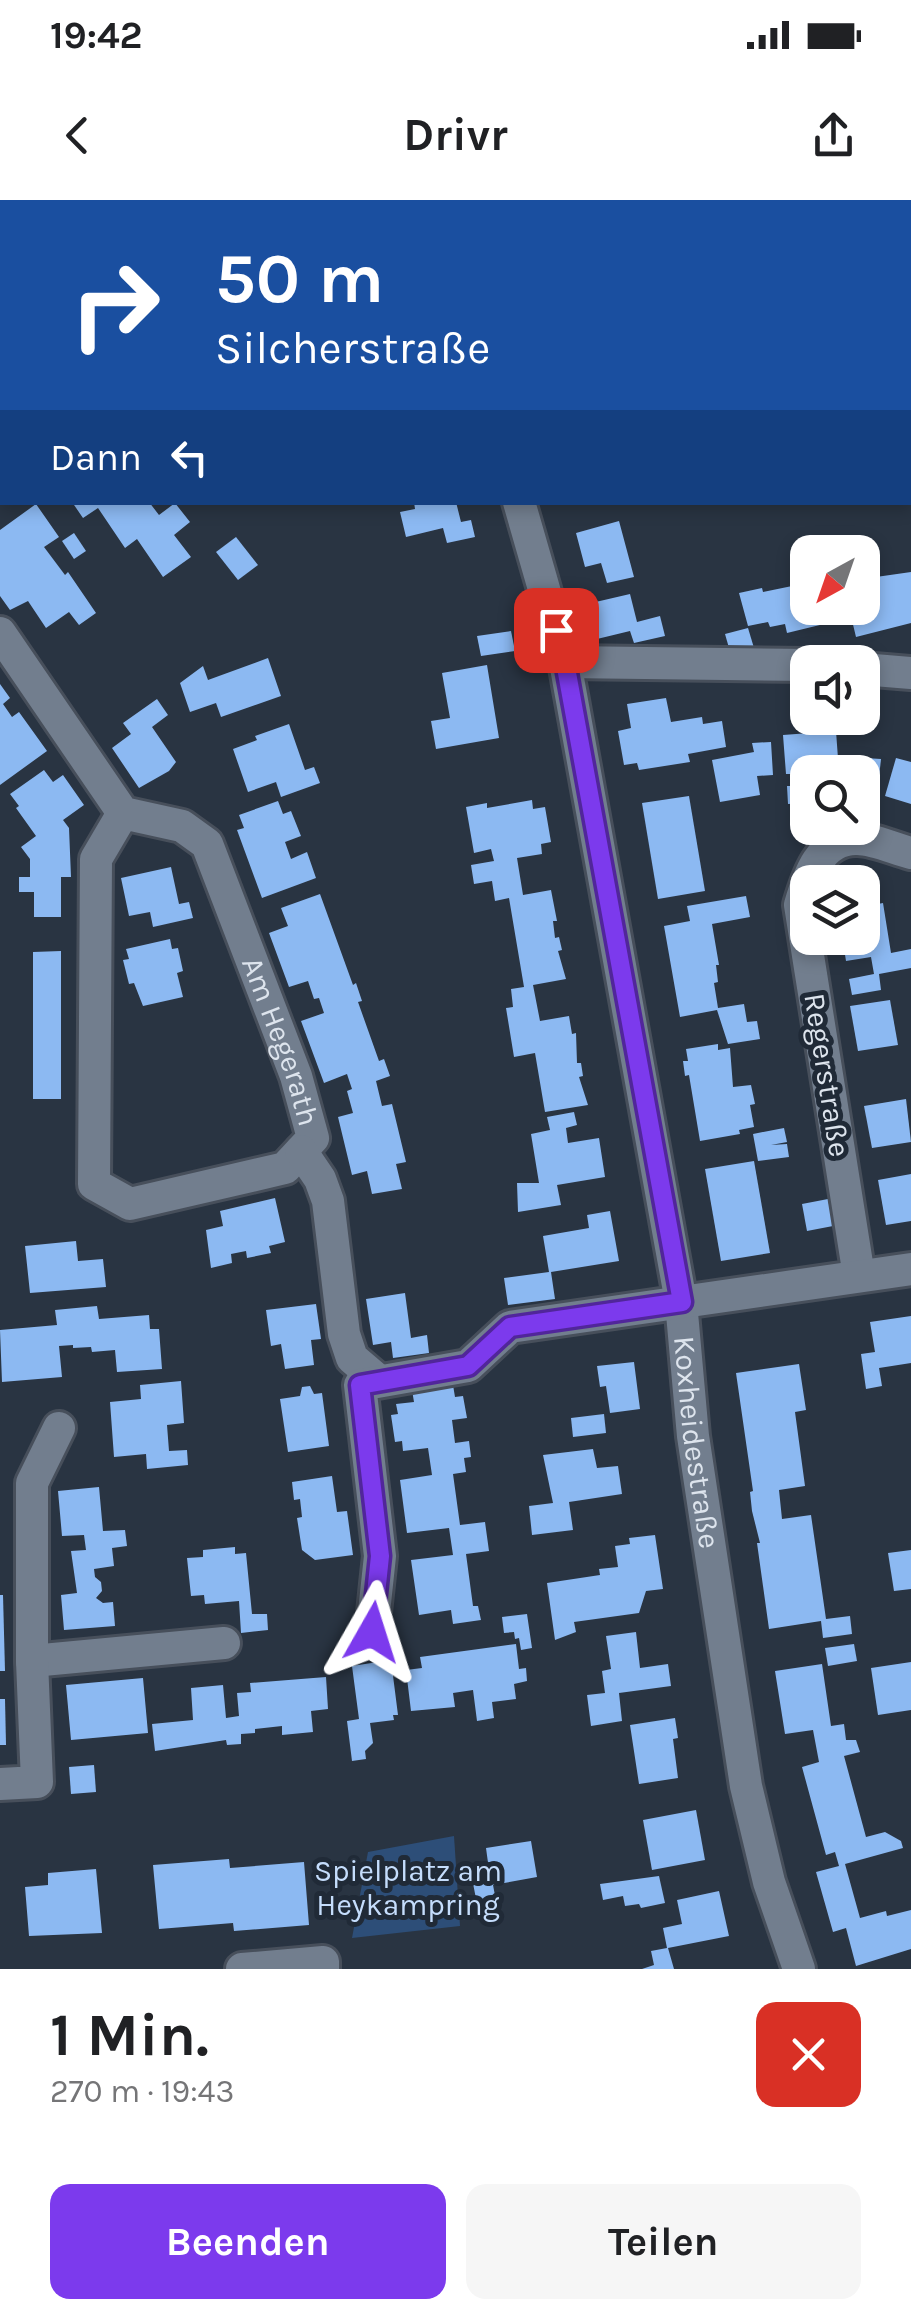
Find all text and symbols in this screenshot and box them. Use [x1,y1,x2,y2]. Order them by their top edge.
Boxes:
text: 19:42 [50,13,143,58]
icon: back [50,108,105,163]
icon: share [806,108,861,163]
text: Drivr [403,109,508,161]
text: 50 m [215,238,384,320]
icon: right [50,240,180,370]
text: Silcherstraße [215,322,490,374]
icon: left [162,430,217,485]
text: Dann [50,435,142,480]
north arrow [790,535,880,625]
map controls [790,535,880,955]
pin [514,588,599,673]
icon: arrive [529,603,584,658]
button: sound [790,645,880,735]
button: search [790,755,880,845]
button: layers [790,865,880,955]
street label: Am Hegerath [234,952,327,1130]
street label: Regerstraße [796,991,858,1159]
street label: Koxheidestraße [666,1334,728,1551]
position arrow [320,1580,424,1684]
park label: Spielplatz am Heykampring [314,1853,502,1923]
text: 1 Min. [50,2000,209,2070]
button: close [756,2002,861,2107]
text: 270 m · 19:43 [50,2073,234,2110]
button: Beenden [50,2184,446,2299]
button: Teilen [466,2184,861,2299]

